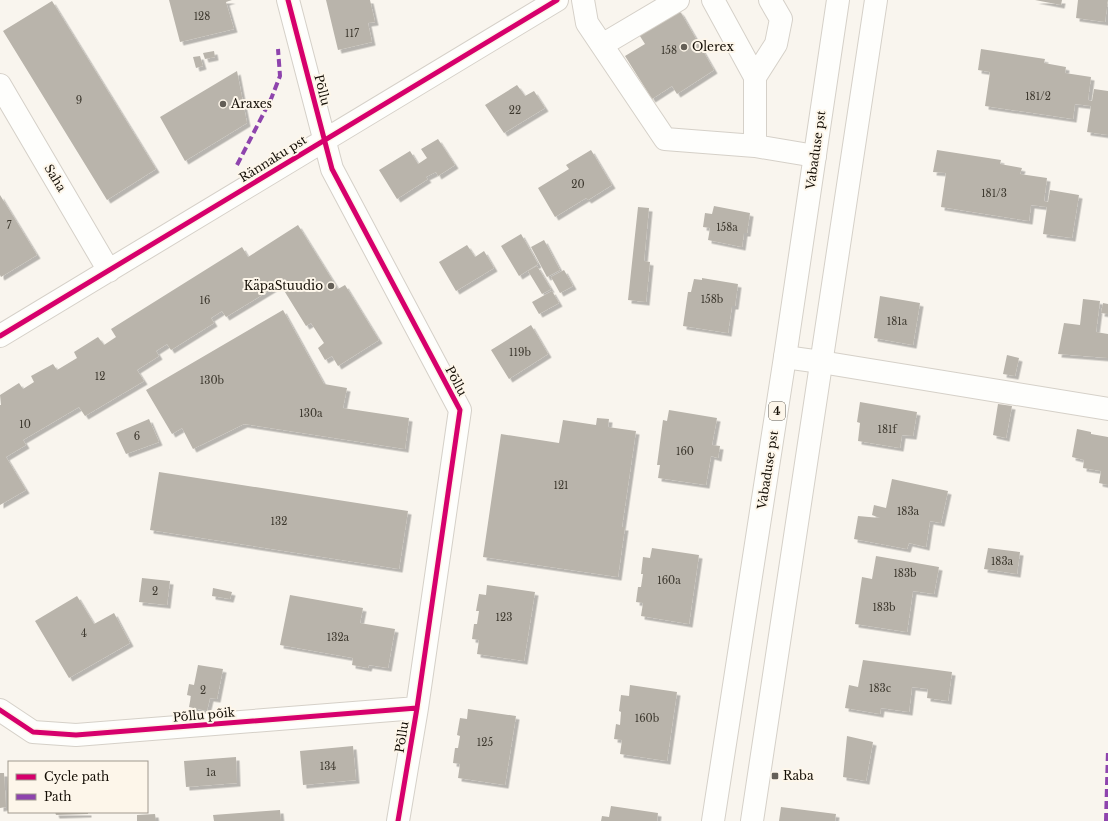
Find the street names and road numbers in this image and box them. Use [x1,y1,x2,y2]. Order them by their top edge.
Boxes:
street label: Põllu [311,73,334,107]
street label: Vabaduse pst [802,109,829,191]
street label: Rännaku pst [236,132,309,185]
street label: Saha [41,161,70,194]
street label: Põllu [442,363,470,398]
road number: 4 [769,402,785,420]
street label: Vabaduse pst [754,429,781,511]
street label: Põllu põik [172,704,236,725]
street label: Põllu [392,720,411,754]

